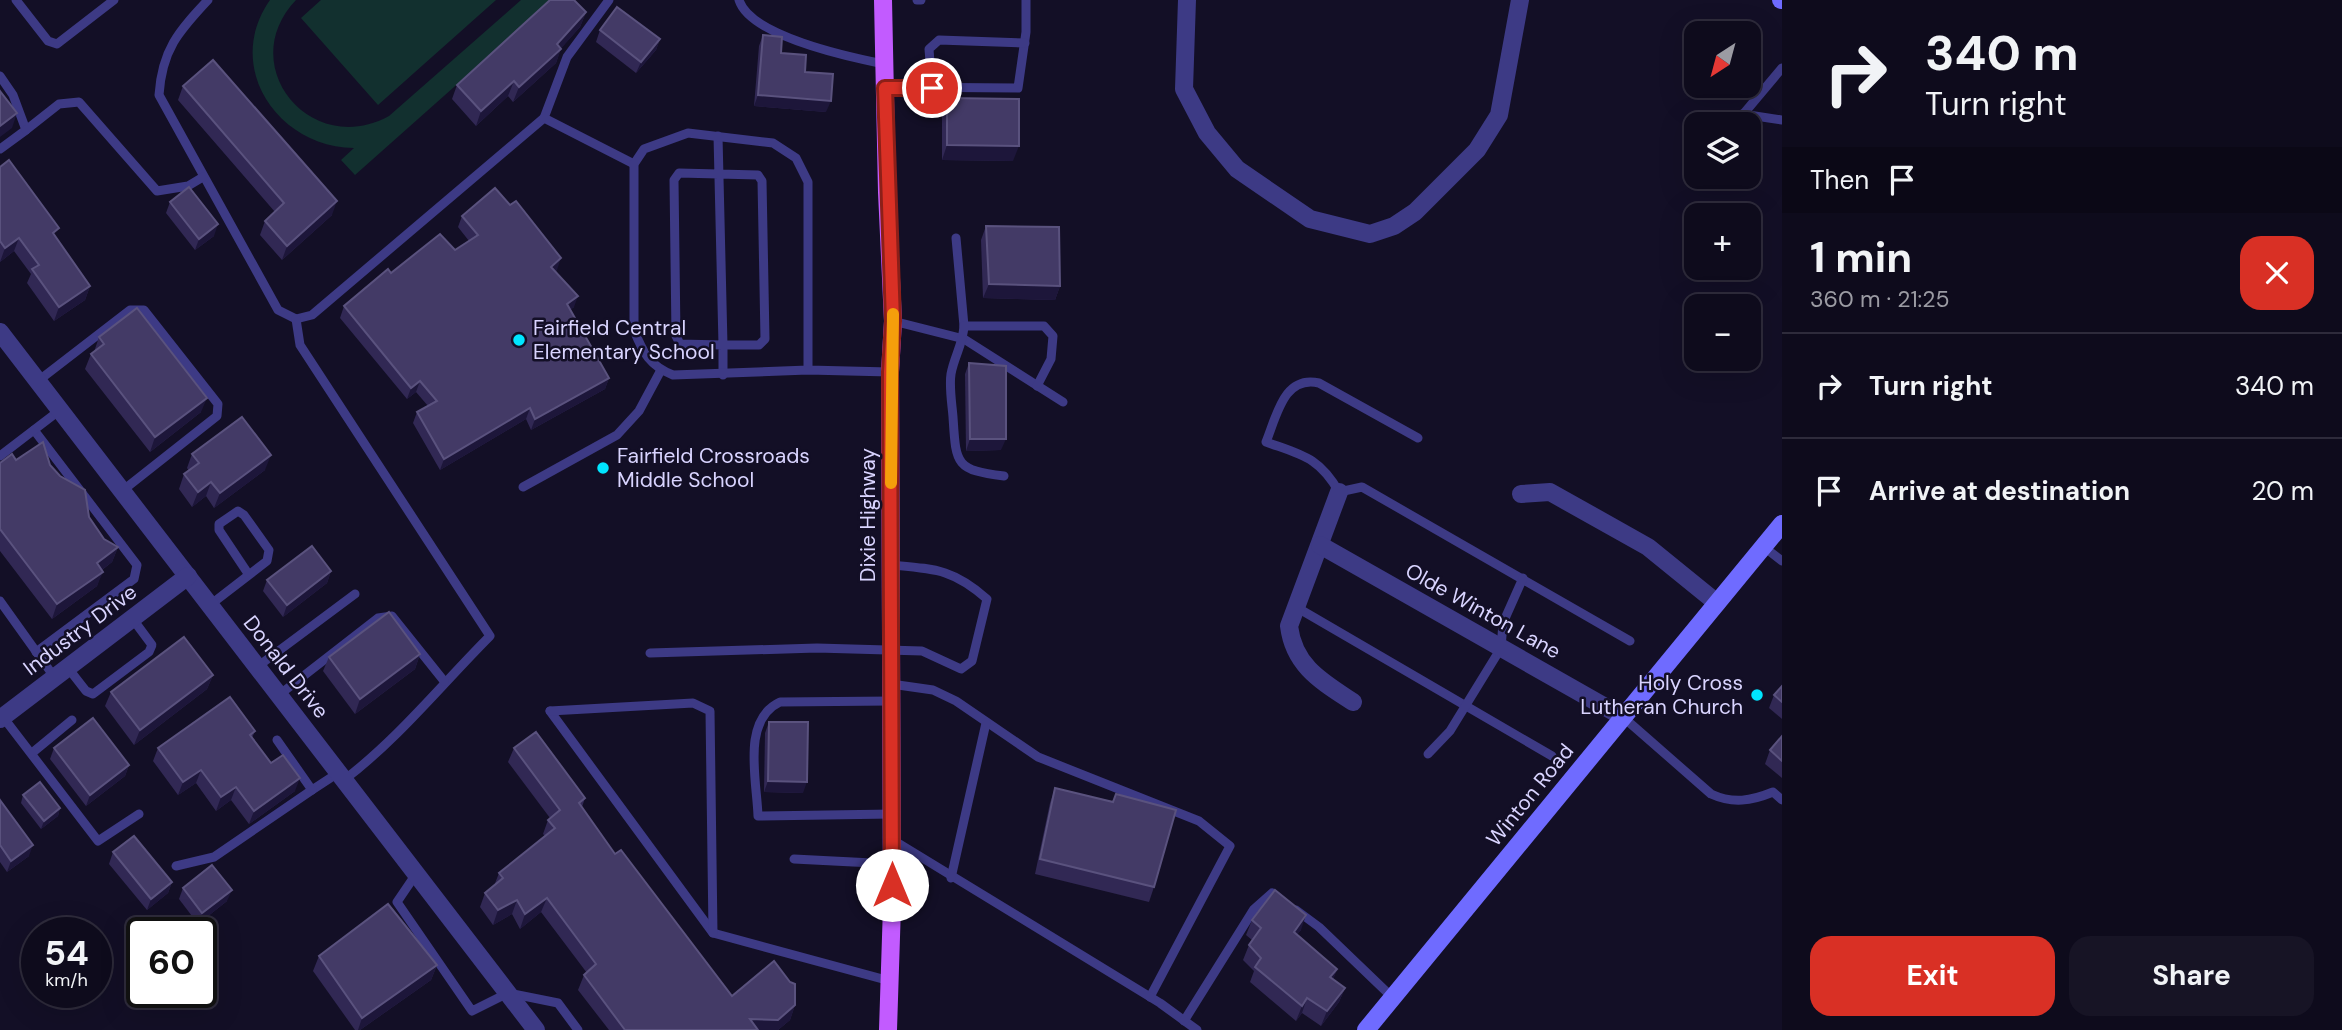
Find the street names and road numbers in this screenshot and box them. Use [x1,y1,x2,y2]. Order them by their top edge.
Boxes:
street label: Dixie Highway [854,448,882,582]
street label: Olde Winton Lane [1400,557,1566,665]
street label: Industry Drive [18,578,142,682]
street label: Donald Drive [237,610,335,724]
street label: Winton Road [1480,738,1580,852]

